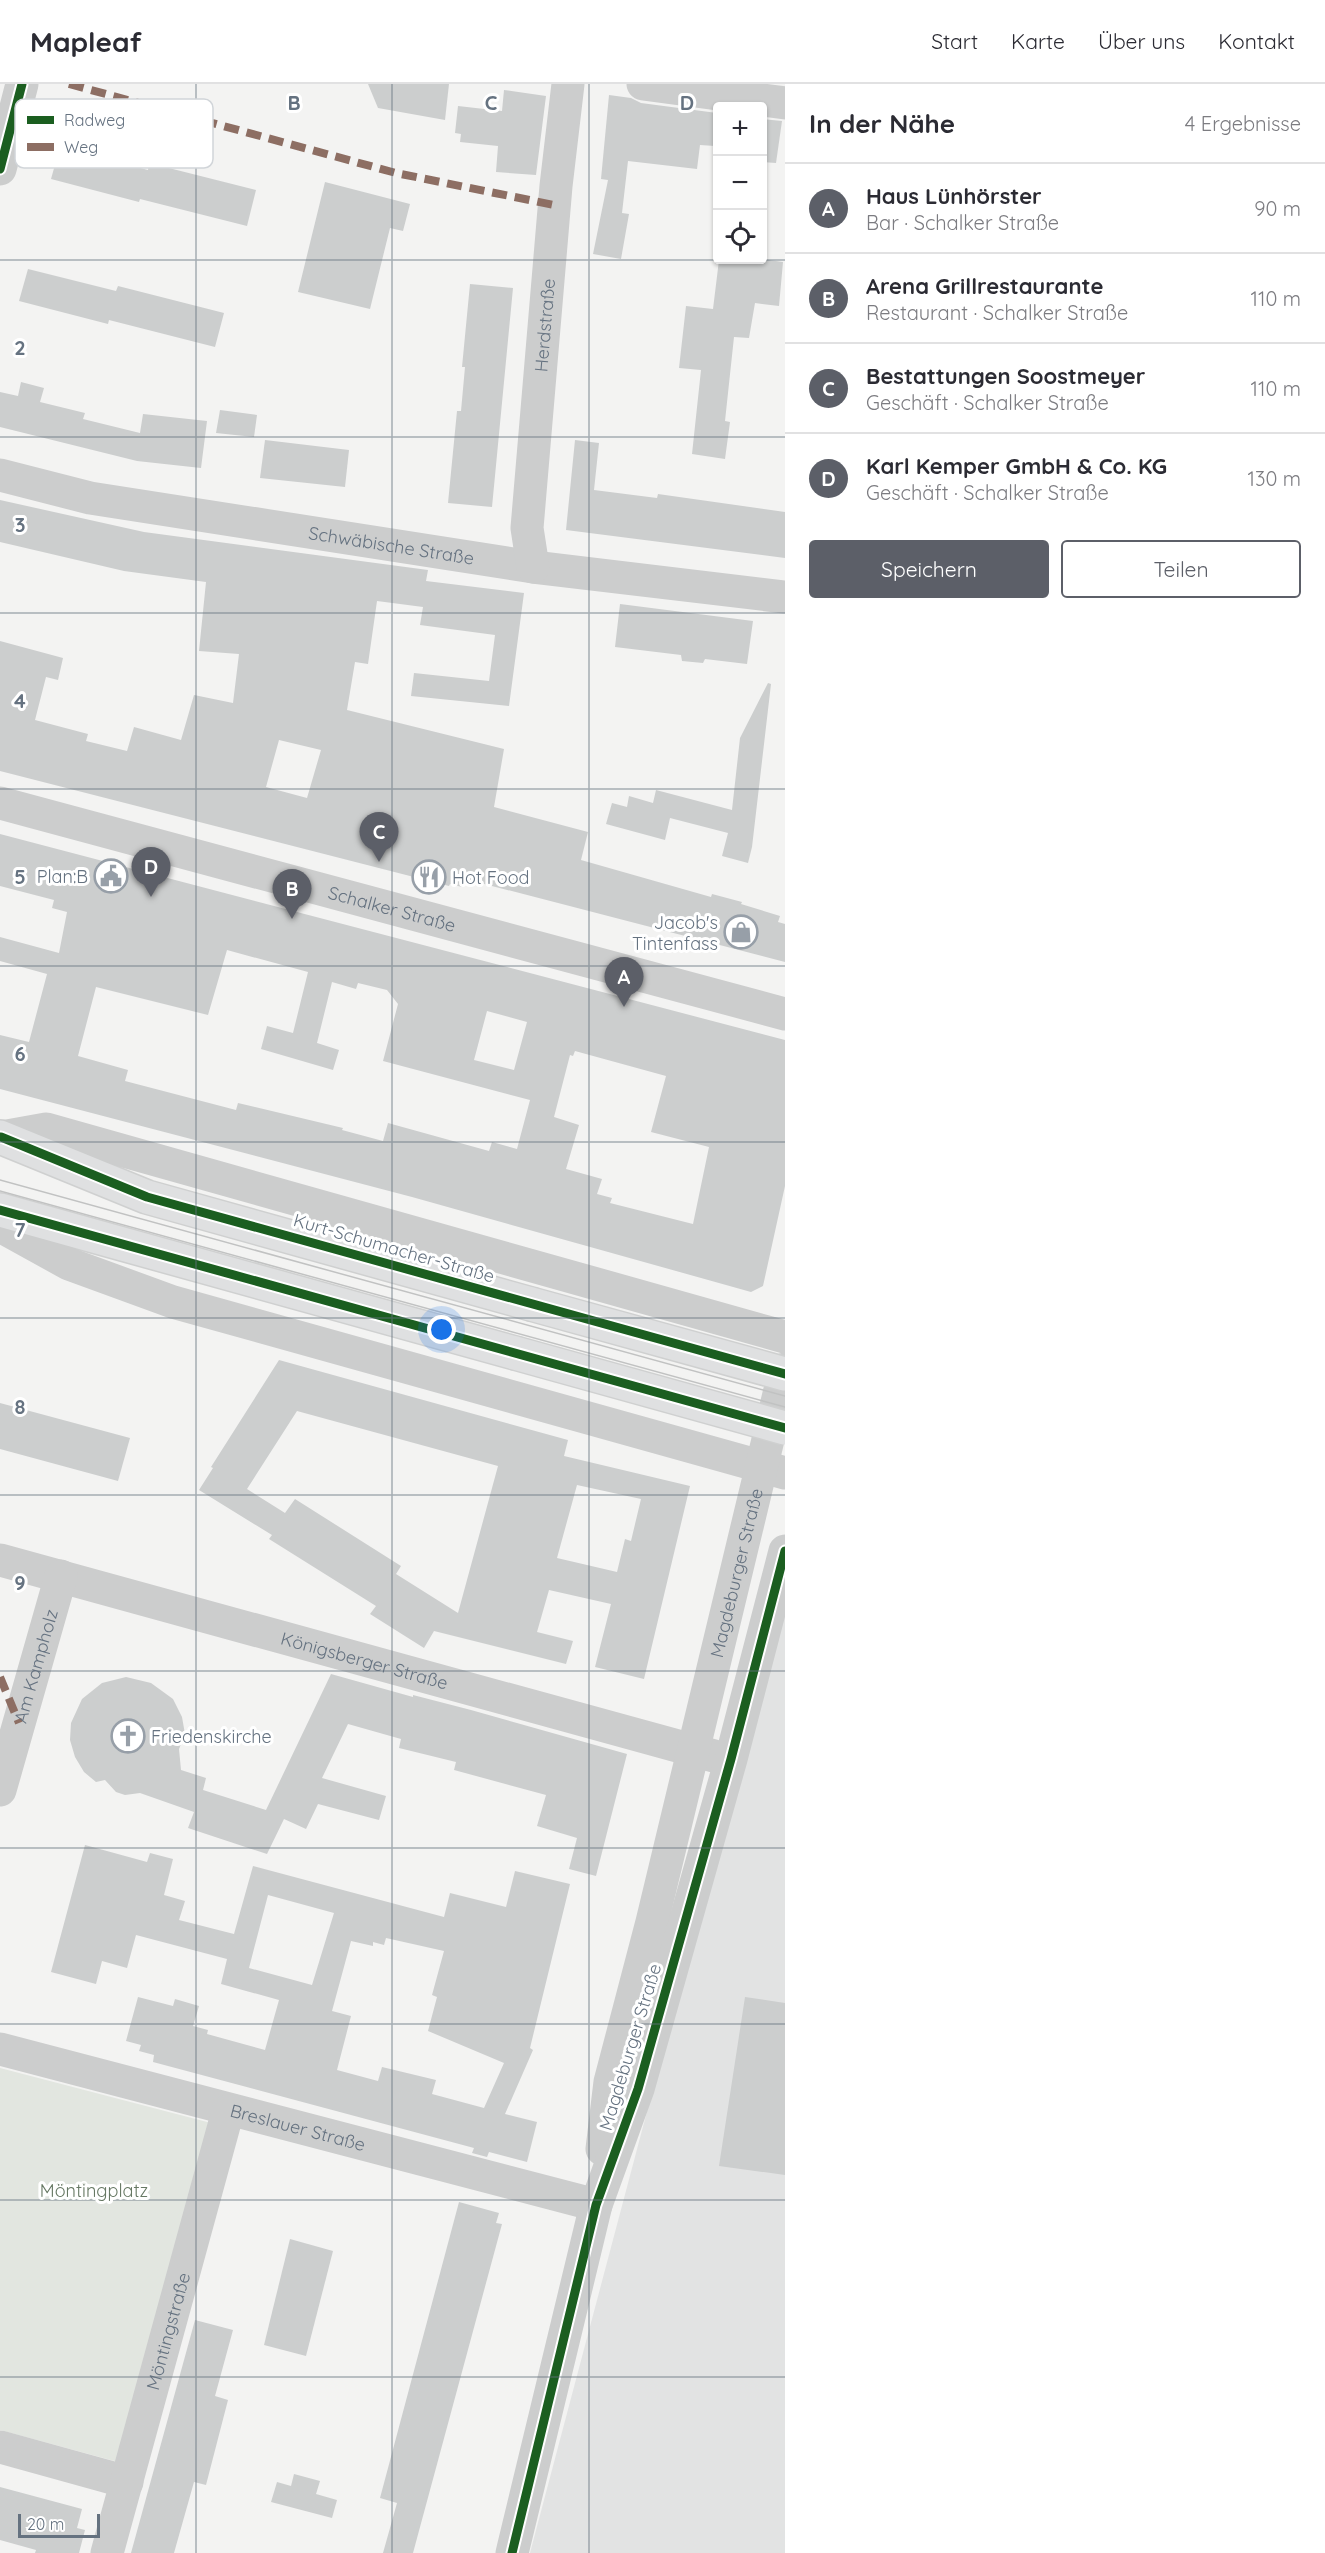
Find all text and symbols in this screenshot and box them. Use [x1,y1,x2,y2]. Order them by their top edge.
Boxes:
text: Mapleaf [30,24,142,59]
text: Start [931,28,978,54]
text: Karte [1011,28,1065,54]
text: Über uns [1098,28,1185,54]
text: Kontakt [1218,28,1295,54]
text: B [287,90,301,115]
text: C [485,90,498,115]
text: D [680,90,694,115]
legend [15,99,213,168]
map controls [713,102,767,264]
button: + [713,102,767,156]
text: In der Nähe [809,107,955,140]
text: Radweg [64,110,125,130]
text: 4 Ergebnisse [1185,111,1301,136]
text: Weg [64,137,98,157]
button: − [713,156,767,210]
text: Haus Lünhörster [866,182,1042,210]
text: A [822,196,835,221]
text: 90 m [1254,196,1301,221]
button: locate [713,210,767,264]
text: Bar · Schalker Straße [866,210,1059,235]
text: Arena Grillrestaurante [866,272,1103,300]
street label: Herdstraße [529,277,560,373]
text: B [822,286,835,311]
text: 110 m [1251,286,1301,311]
text: Restaurant · Schalker Straße [866,300,1128,325]
text: 2 [14,335,26,360]
text: Bestattungen Soostmeyer [866,362,1145,390]
text: C [822,376,835,401]
text: 110 m [1251,376,1301,401]
text: Geschäft · Schalker Straße [866,390,1109,415]
text: Karl Kemper GmbH & Co. KG [866,452,1167,480]
text: D [821,466,836,491]
text: 130 m [1248,466,1301,491]
text: Geschäft · Schalker Straße [866,480,1109,505]
text: 3 [15,512,25,537]
street label: Schwäbische Straße [307,521,476,569]
button: Speichern [809,540,1049,598]
button: Teilen [1061,540,1301,598]
text: 4 [14,688,26,713]
pin: C [360,812,398,862]
pin: D [132,848,170,897]
public building icon: Plan:B [93,858,129,894]
restaurant icon: Hot Food [411,859,447,895]
text: 5 [14,864,26,889]
place label: Plan:B [37,865,88,888]
place label: Hot Food [452,866,529,889]
pin: B [272,870,312,919]
street label: Schalker Straße [326,880,458,936]
place label: Jacob's Tintenfass [632,911,718,955]
shop icon: Jacob's Tintenfass [723,914,759,950]
pin: A [604,958,644,1007]
text: 6 [14,1041,26,1066]
street label: Kurt-Schumacher-Straße [291,1208,497,1288]
text: 7 [15,1217,26,1242]
your location [427,1315,456,1344]
text: 8 [15,1394,26,1419]
street label: Magdeburger Straße [705,1486,767,1660]
text: 9 [14,1570,26,1595]
street label: Am Kampholz [8,1606,62,1725]
street label: Königsberger Straße [278,1626,451,1694]
church icon: Friedenskirche [110,1718,146,1754]
place label: Friedenskirche [151,1725,272,1748]
street label: Magdeburger Straße [594,1961,666,2133]
street label: Breslauer Straße [228,2098,368,2156]
park label: Möntingplatz [40,2179,148,2202]
street label: Möntingstraße [141,2270,195,2393]
scale bar [18,2511,100,2538]
text: 20 m [27,2514,64,2534]

